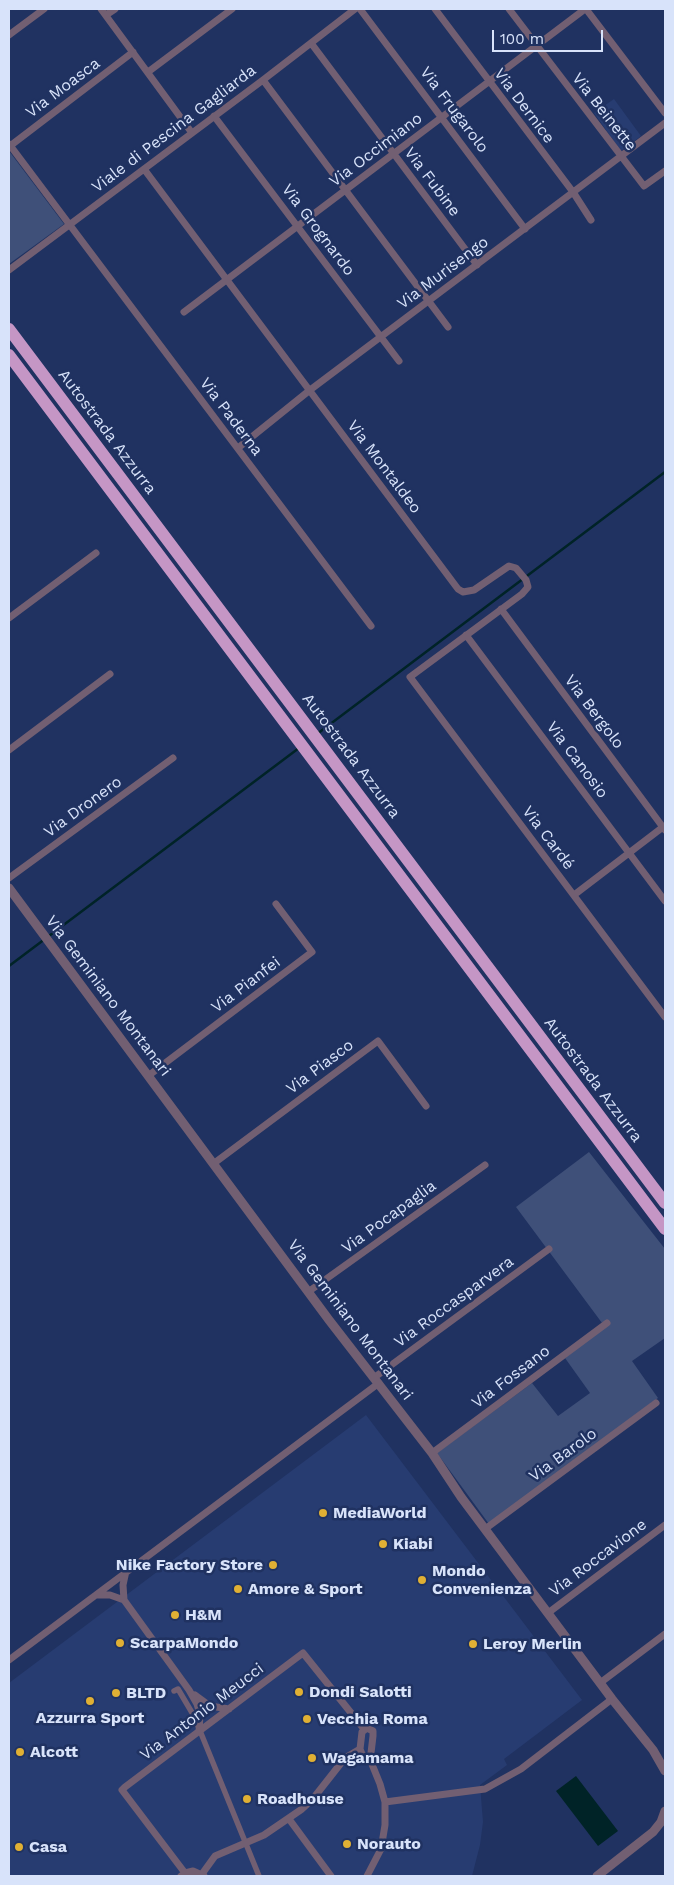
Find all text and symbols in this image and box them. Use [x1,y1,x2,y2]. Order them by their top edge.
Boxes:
scale bar [494,20,605,52]
text: 100 m [500,30,544,48]
street label: Via Moasca [22,54,104,122]
street label: Viale di Pescina Gagliarda [88,61,260,197]
street label: Via Frugarolo [415,63,493,157]
street label: Via Dernice [490,65,558,147]
street label: Via Beinette [568,69,640,155]
street label: Via Occimiano [326,109,426,191]
street label: Via Fubine [400,144,464,220]
street label: Via Grognardo [277,180,359,280]
street label: Via Murisengo [394,233,492,313]
street label: Autostrada Azzurra [54,366,160,498]
street label: Via Paderna [195,374,267,460]
street label: Via Montaldeo [343,417,425,517]
street label: Via Bergolo [560,671,628,753]
street label: Autostrada Azzurra [298,690,404,822]
street label: Via Canosio [542,718,612,802]
street label: Via Dronero [40,772,126,842]
street label: Via Cardé [518,802,578,874]
street label: Via Geminiano Montanari [41,912,175,1080]
street label: Via Pianfei [208,953,284,1017]
street label: Autostrada Azzurra [540,1014,646,1146]
street label: Via Piasco [283,1036,357,1098]
street label: Via Pocapaglia [338,1176,440,1258]
street label: Via Geminiano Montanari [283,1236,417,1404]
street label: Via Roccasparvera [390,1252,518,1352]
street label: Via Fossano [468,1341,554,1413]
street label: Via Barolo [525,1424,601,1486]
place label: MediaWorld [333,1503,427,1523]
marker: MediaWorld [317,1507,329,1519]
street label: Via Roccavione [545,1515,651,1601]
place label: Kiabi [393,1534,433,1554]
marker: Kiabi [377,1538,389,1550]
place label: Nike Factory Store [116,1555,263,1575]
marker: Nike Factory Store [267,1559,279,1571]
place label: Mondo Convenienza [432,1561,532,1599]
marker: Mondo Convenienza [416,1574,428,1586]
place label: Amore & Sport [248,1579,363,1599]
marker: Amore & Sport [232,1583,244,1595]
place label: H&M [185,1605,222,1625]
marker: H&M [169,1609,181,1621]
place label: ScarpaMondo [130,1633,238,1653]
place label: Leroy Merlin [483,1634,582,1654]
marker: ScarpaMondo [114,1637,126,1649]
marker: Leroy Merlin [467,1638,479,1650]
street label: Via Antonio Meucci [136,1659,268,1765]
place label: Dondi Salotti [309,1682,412,1702]
place label: BLTD [126,1683,166,1703]
marker: Dondi Salotti [293,1686,305,1698]
marker: BLTD [110,1687,122,1699]
marker: Azzurra Sport [84,1695,96,1707]
place label: Azzurra Sport [36,1708,144,1728]
place label: Vecchia Roma [317,1709,428,1729]
marker: Vecchia Roma [301,1713,313,1725]
place label: Alcott [30,1742,78,1762]
marker: Alcott [14,1746,26,1758]
place label: Wagamama [322,1748,414,1768]
marker: Wagamama [306,1752,318,1764]
place label: Roadhouse [257,1789,344,1809]
marker: Roadhouse [241,1793,253,1805]
place label: Norauto [357,1834,421,1854]
place label: Casa [29,1837,67,1857]
marker: Norauto [341,1838,353,1850]
marker: Casa [13,1841,25,1853]

